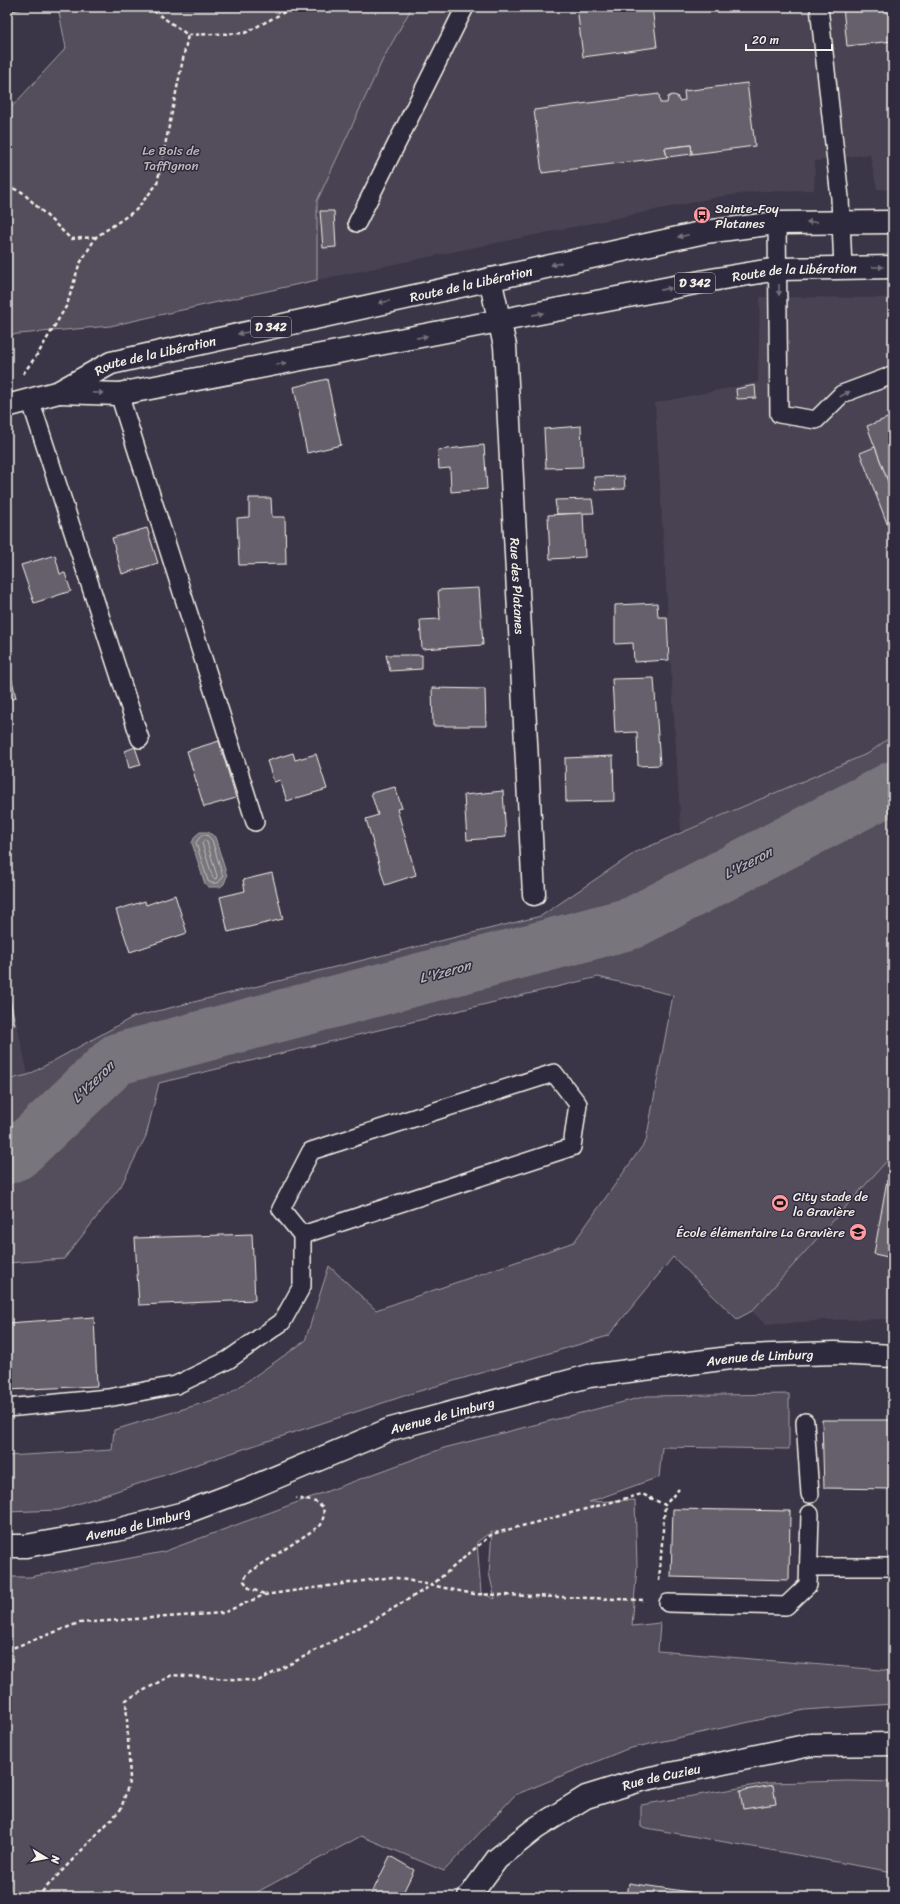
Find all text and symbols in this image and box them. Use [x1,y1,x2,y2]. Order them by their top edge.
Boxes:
scale bar [746,26,832,52]
text: 20 m [752,29,779,51]
park label: Le Bois de Taffignon [142,139,200,177]
place label: Sainte-Foy Platanes [715,197,779,235]
bus stop icon: Sainte-Foy Platanes [692,205,712,225]
one-way arrow [805,219,818,225]
one-way arrow [677,234,689,240]
street label: Route de la Libération [730,256,857,288]
street label: Route de la Libération [407,259,534,308]
one-way arrow [550,262,562,268]
one-way arrow [872,264,885,270]
road number: D 342 [675,273,715,293]
one-way arrow [775,284,782,296]
one-way arrow [660,286,672,292]
one-way arrow [377,300,390,306]
one-way arrow [532,311,544,317]
road number: D 342 [251,317,291,337]
street label: Route de la Libération [90,329,218,382]
one-way arrow [237,330,249,336]
one-way arrow [416,333,429,339]
one-way arrow [275,360,287,366]
one-way arrow [92,390,105,396]
one-way arrow [839,390,851,397]
street label: Rue des Platanes [504,537,532,635]
water label: L'Yzeron [719,839,778,886]
water label: L'Yzeron [416,953,475,991]
water label: L'Yzeron [65,1054,122,1109]
place label: City stade de la Gravière [793,1185,868,1223]
sports icon: City stade de la Gravière [770,1193,790,1213]
place label: École élémentaire La Gravière [676,1221,845,1244]
school or university icon: École élémentaire La Gravière [848,1222,868,1242]
street label: Avenue de Limburg [704,1342,814,1372]
street label: Avenue de Limburg [386,1390,497,1441]
street label: Avenue de Limburg [82,1500,194,1547]
street label: Rue de Cuzieu [619,1756,702,1797]
north arrow [26,1838,66,1878]
text: N [45,1853,66,1865]

